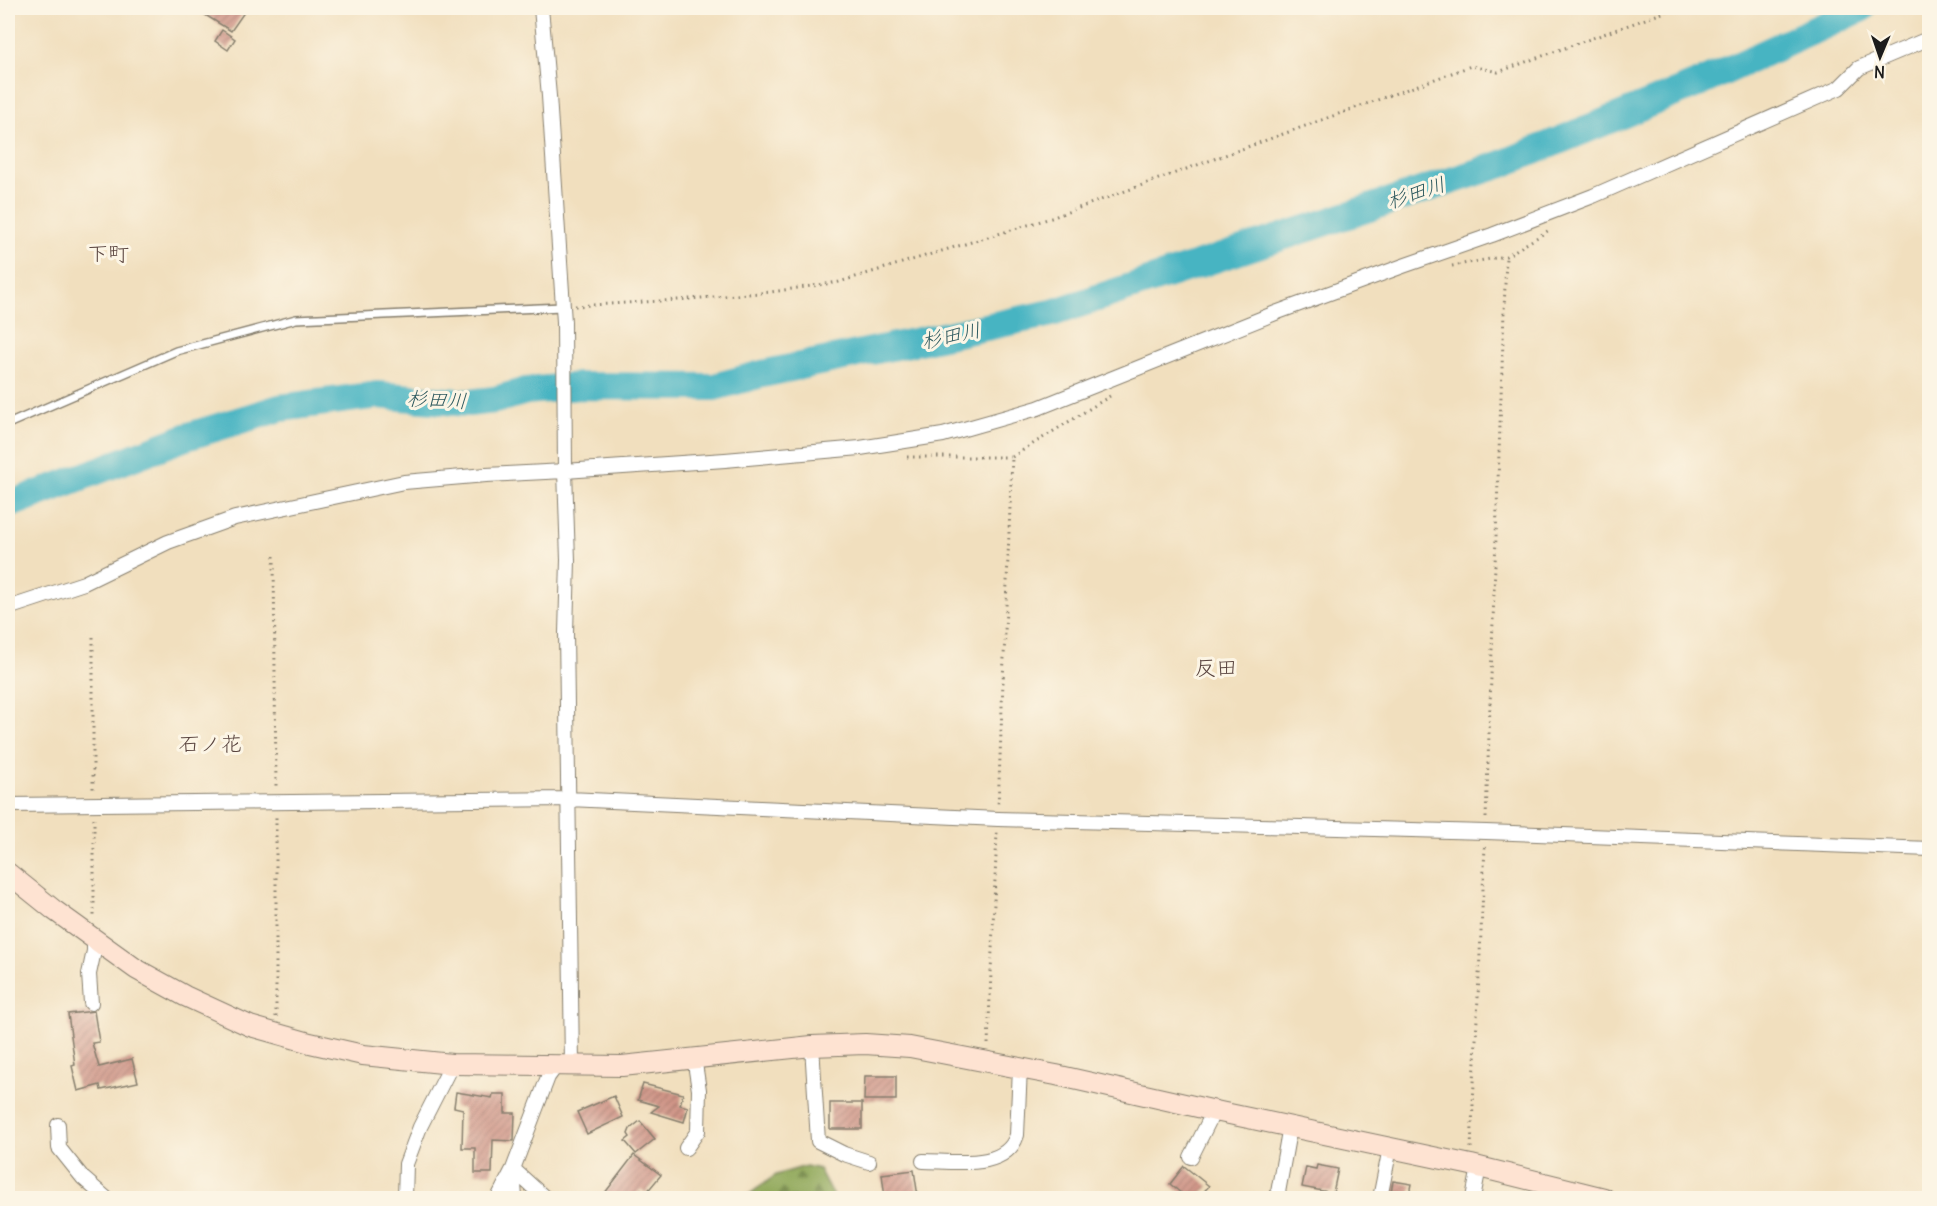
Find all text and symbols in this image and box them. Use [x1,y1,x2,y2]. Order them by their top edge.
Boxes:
north arrow [1850,27,1910,87]
text: N [1874,62,1885,82]
water label: 杉田川 [1384,171,1448,213]
district label: 下町 [87,240,129,267]
water label: 杉田川 [919,317,983,353]
water label: 杉田川 [406,385,468,413]
district label: 反田 [1195,654,1237,681]
district label: 石ノ花 [179,730,242,757]

